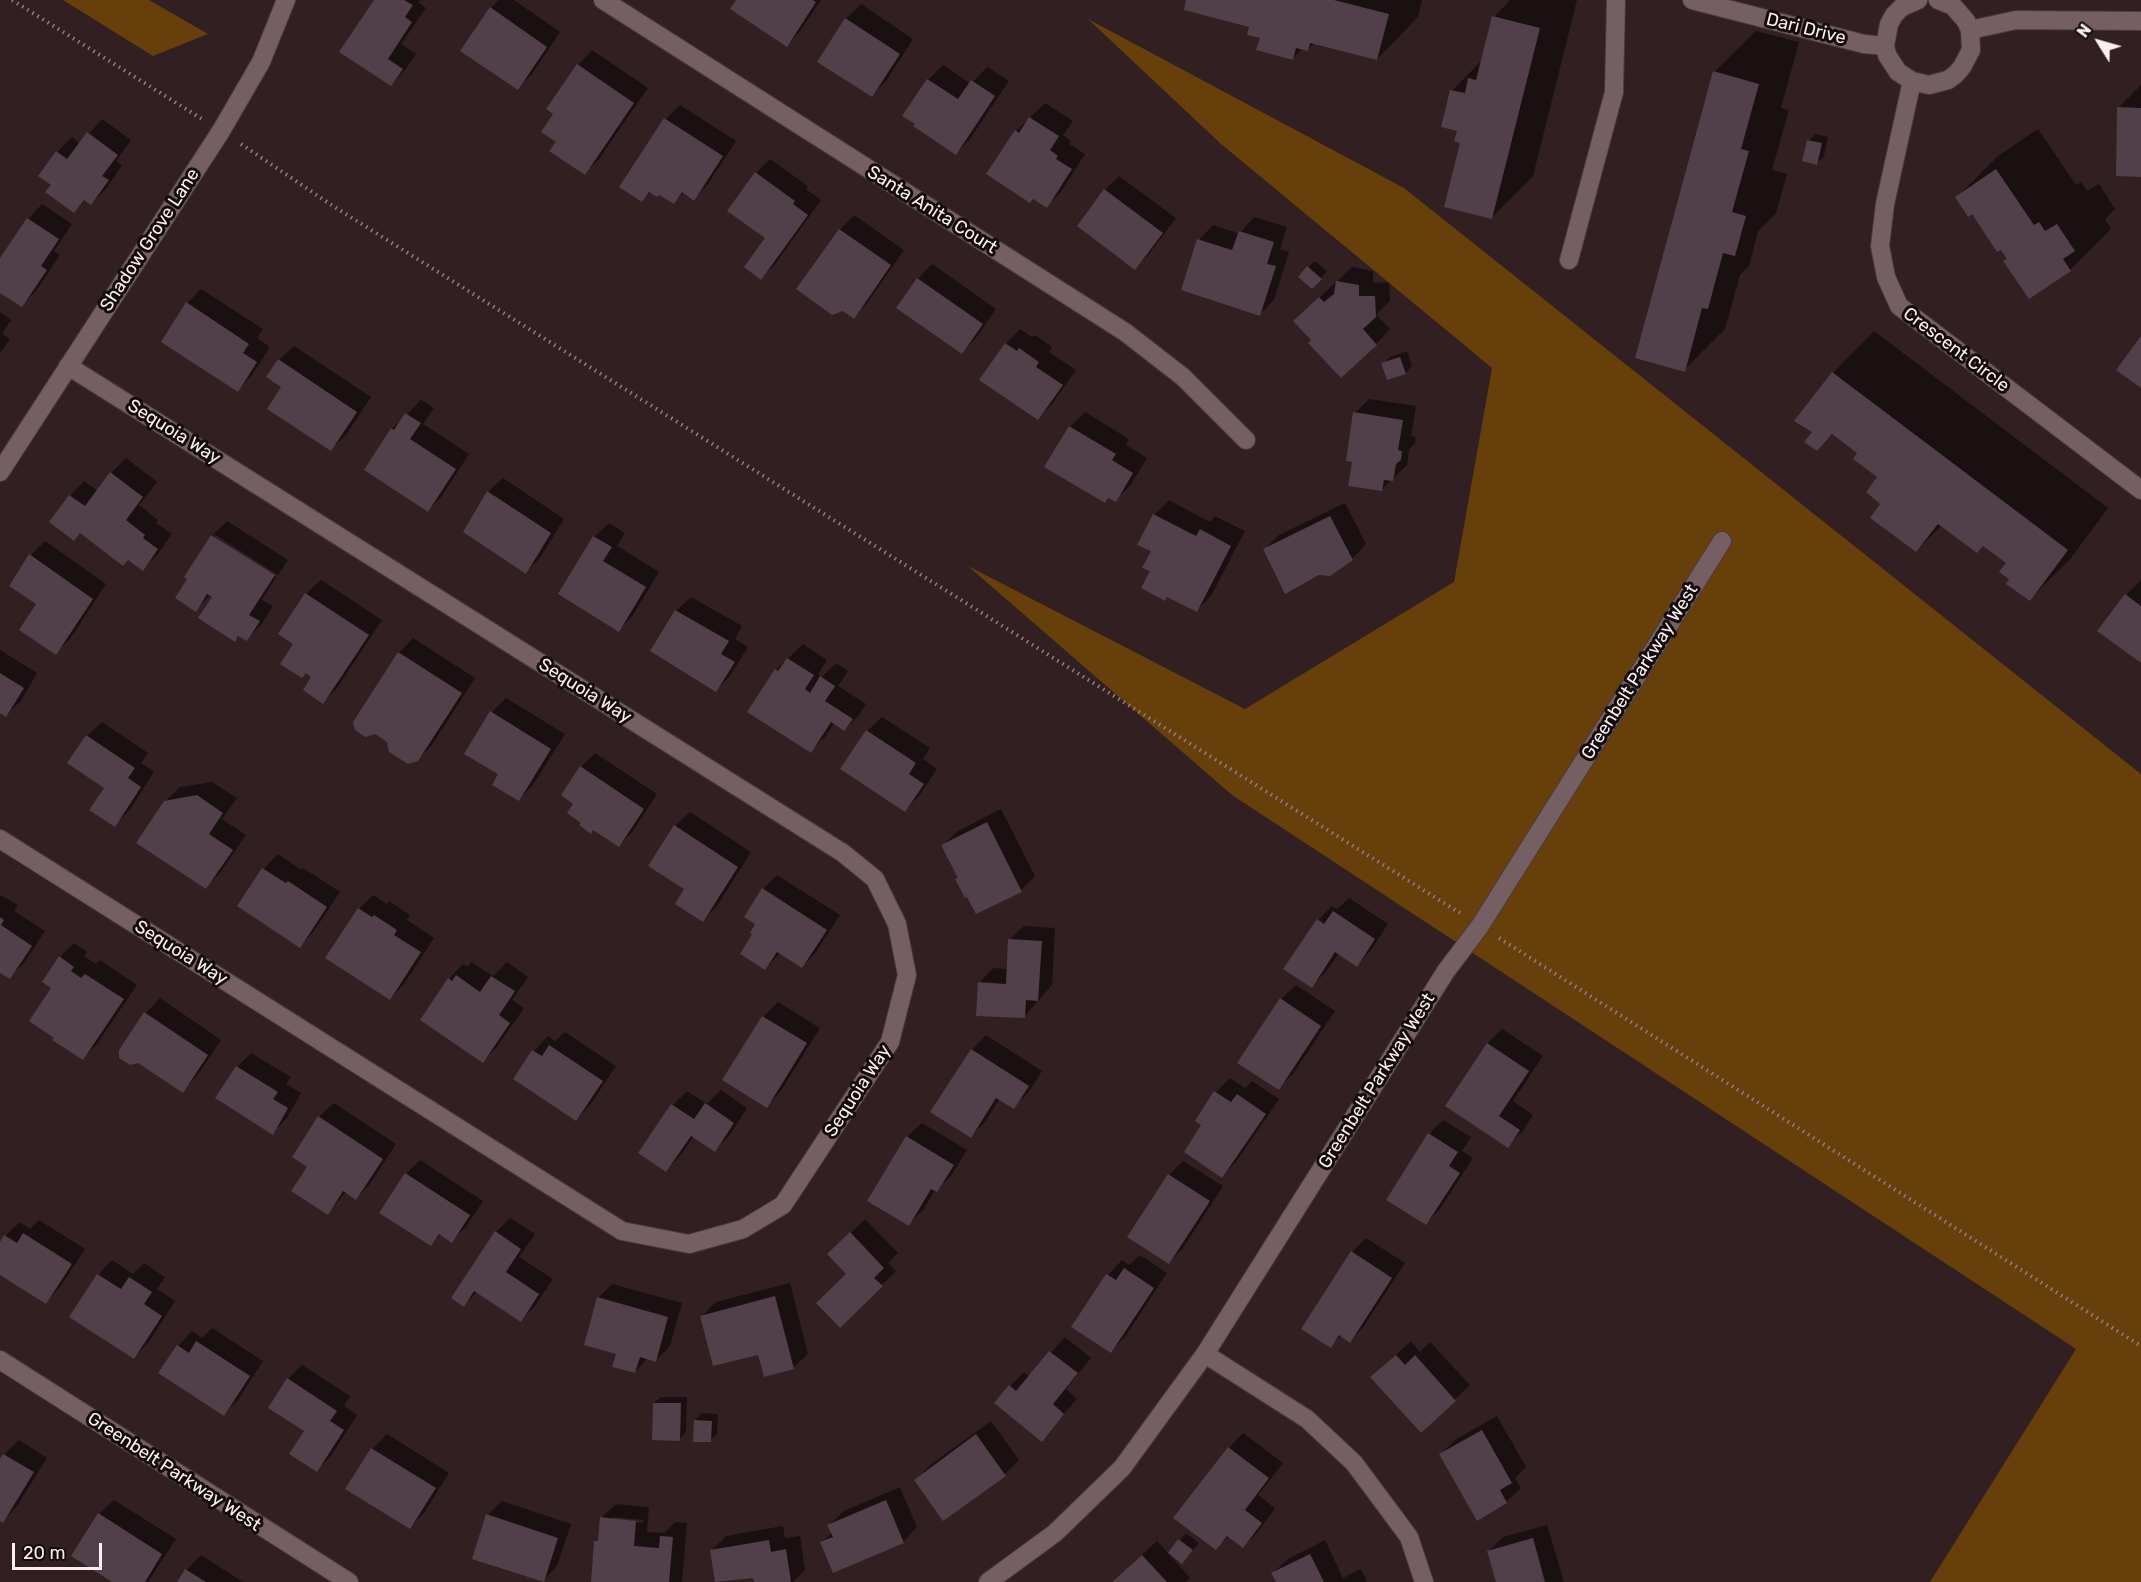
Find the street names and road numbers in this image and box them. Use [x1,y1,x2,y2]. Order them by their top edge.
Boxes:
street label: Dari Drive [1764,9,1848,49]
street label: Santa Anita Court [863,161,1001,259]
street label: Shadow Grove Lane [96,165,204,315]
street label: Crescent Circle [1899,303,2013,397]
street label: Sequoia Way [124,395,224,469]
street label: Greenbelt Parkway West [1577,580,1703,764]
street label: Sequoia Way [535,654,635,728]
street label: Sequoia Way [131,916,231,990]
street label: Greenbelt Parkway West [1314,989,1440,1173]
street label: Sequoia Way [820,1041,896,1141]
street label: Greenbelt Parkway West [83,1408,265,1536]

